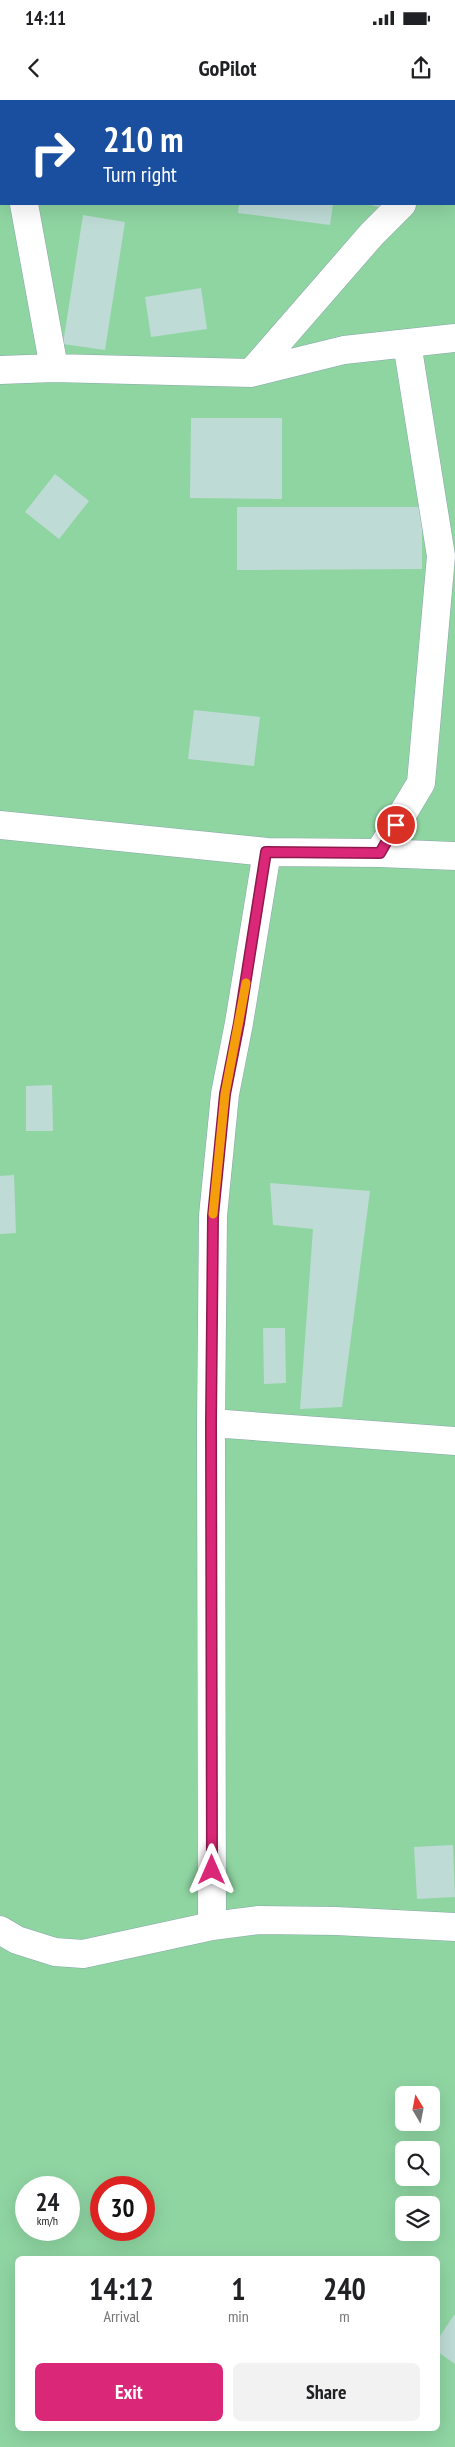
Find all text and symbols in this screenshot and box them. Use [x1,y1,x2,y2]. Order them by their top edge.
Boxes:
text: 14:11 [25,6,66,30]
icon: back [20,54,48,82]
text: GoPilot [199,54,256,82]
icon: share [407,54,435,82]
text: 210 m [103,116,184,162]
icon: right [20,120,85,185]
text: Turn right [103,160,177,188]
pin [375,804,417,846]
icon: arrive [382,811,410,839]
position arrow [185,1843,237,1895]
north arrow [395,2086,440,2131]
map controls [395,2086,440,2241]
button: search [395,2141,440,2186]
speed limit sign: 30 [90,2176,155,2241]
text: 24 [36,2186,59,2218]
button: layers [395,2196,440,2241]
text: km/h [37,2213,58,2228]
text: 14:12 [89,2269,154,2308]
text: 1 [231,2269,246,2308]
text: 240 [323,2269,366,2308]
text: Arrival [103,2306,140,2326]
text: min [228,2306,249,2326]
text: m [339,2306,350,2326]
button: Exit [35,2363,223,2421]
button: Share [233,2363,420,2421]

